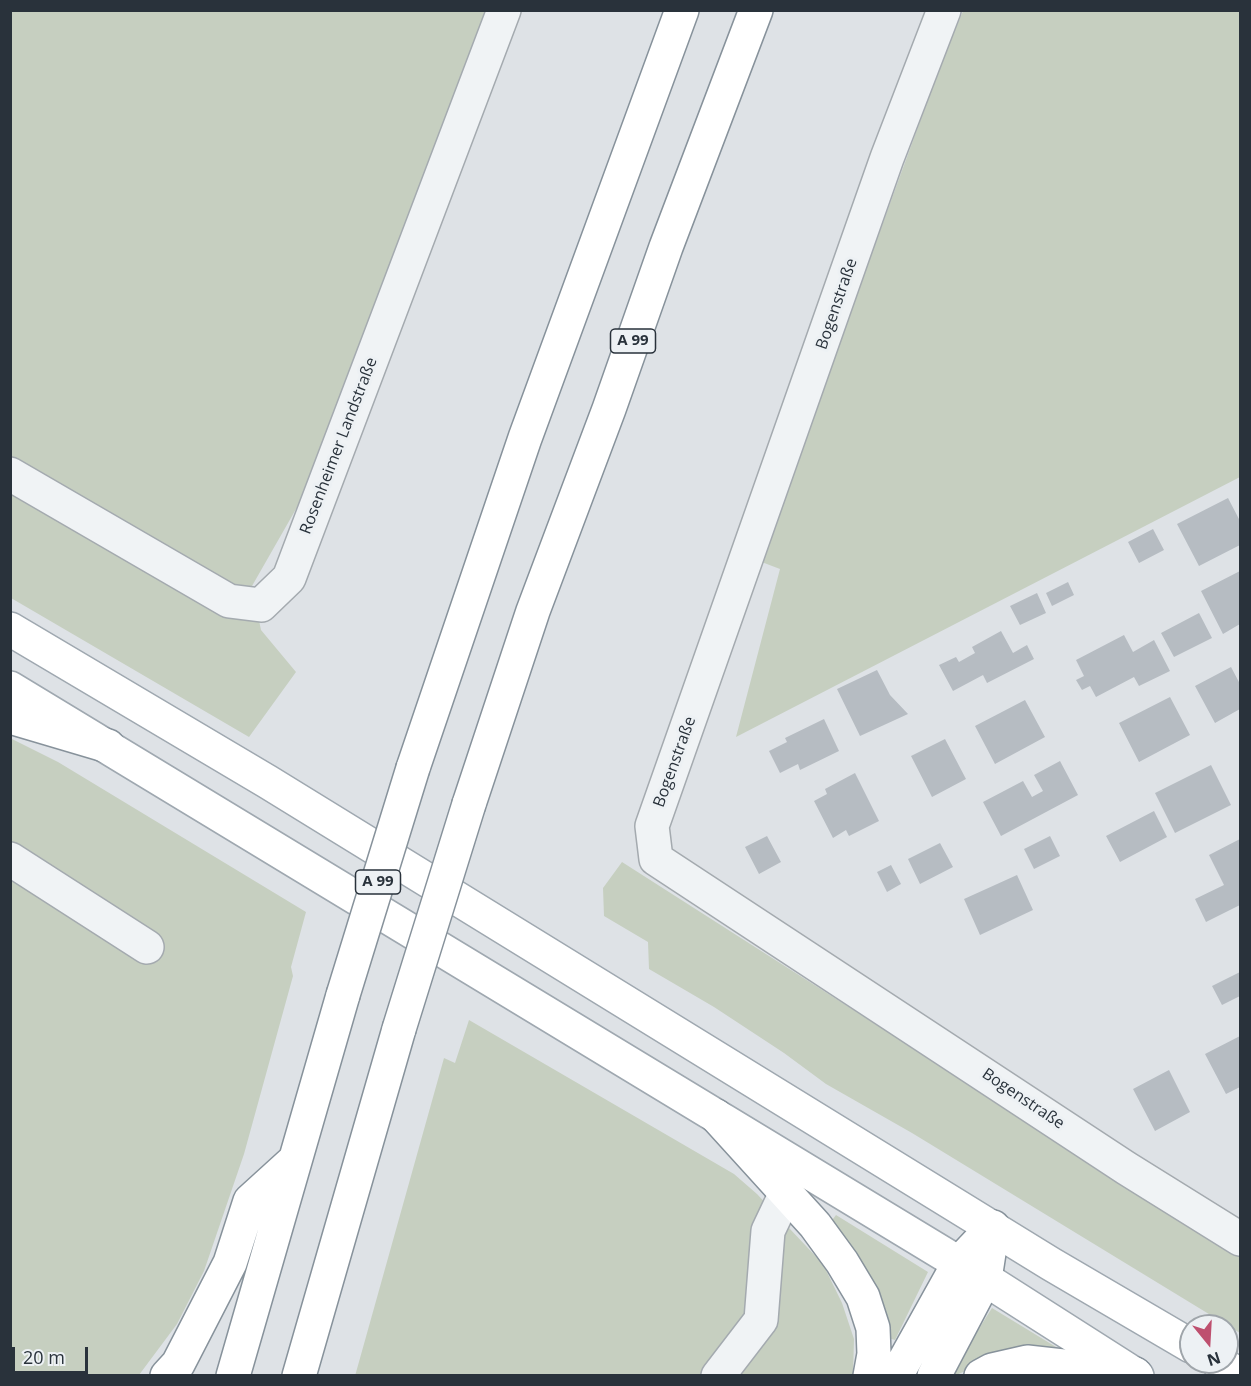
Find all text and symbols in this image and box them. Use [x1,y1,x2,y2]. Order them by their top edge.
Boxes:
street label: Bogenstraße [812,256,862,352]
road number: A 99 [610,329,656,353]
street label: Rosenheimer Landstraße [296,355,382,537]
street label: Bogenstraße [650,714,700,810]
road number: A 99 [356,870,400,894]
street label: Bogenstraße [978,1064,1068,1134]
north arrow [1179,1314,1239,1374]
scale bar [15,1335,92,1373]
text: 20 m [23,1345,65,1369]
text: N [1204,1347,1224,1372]

